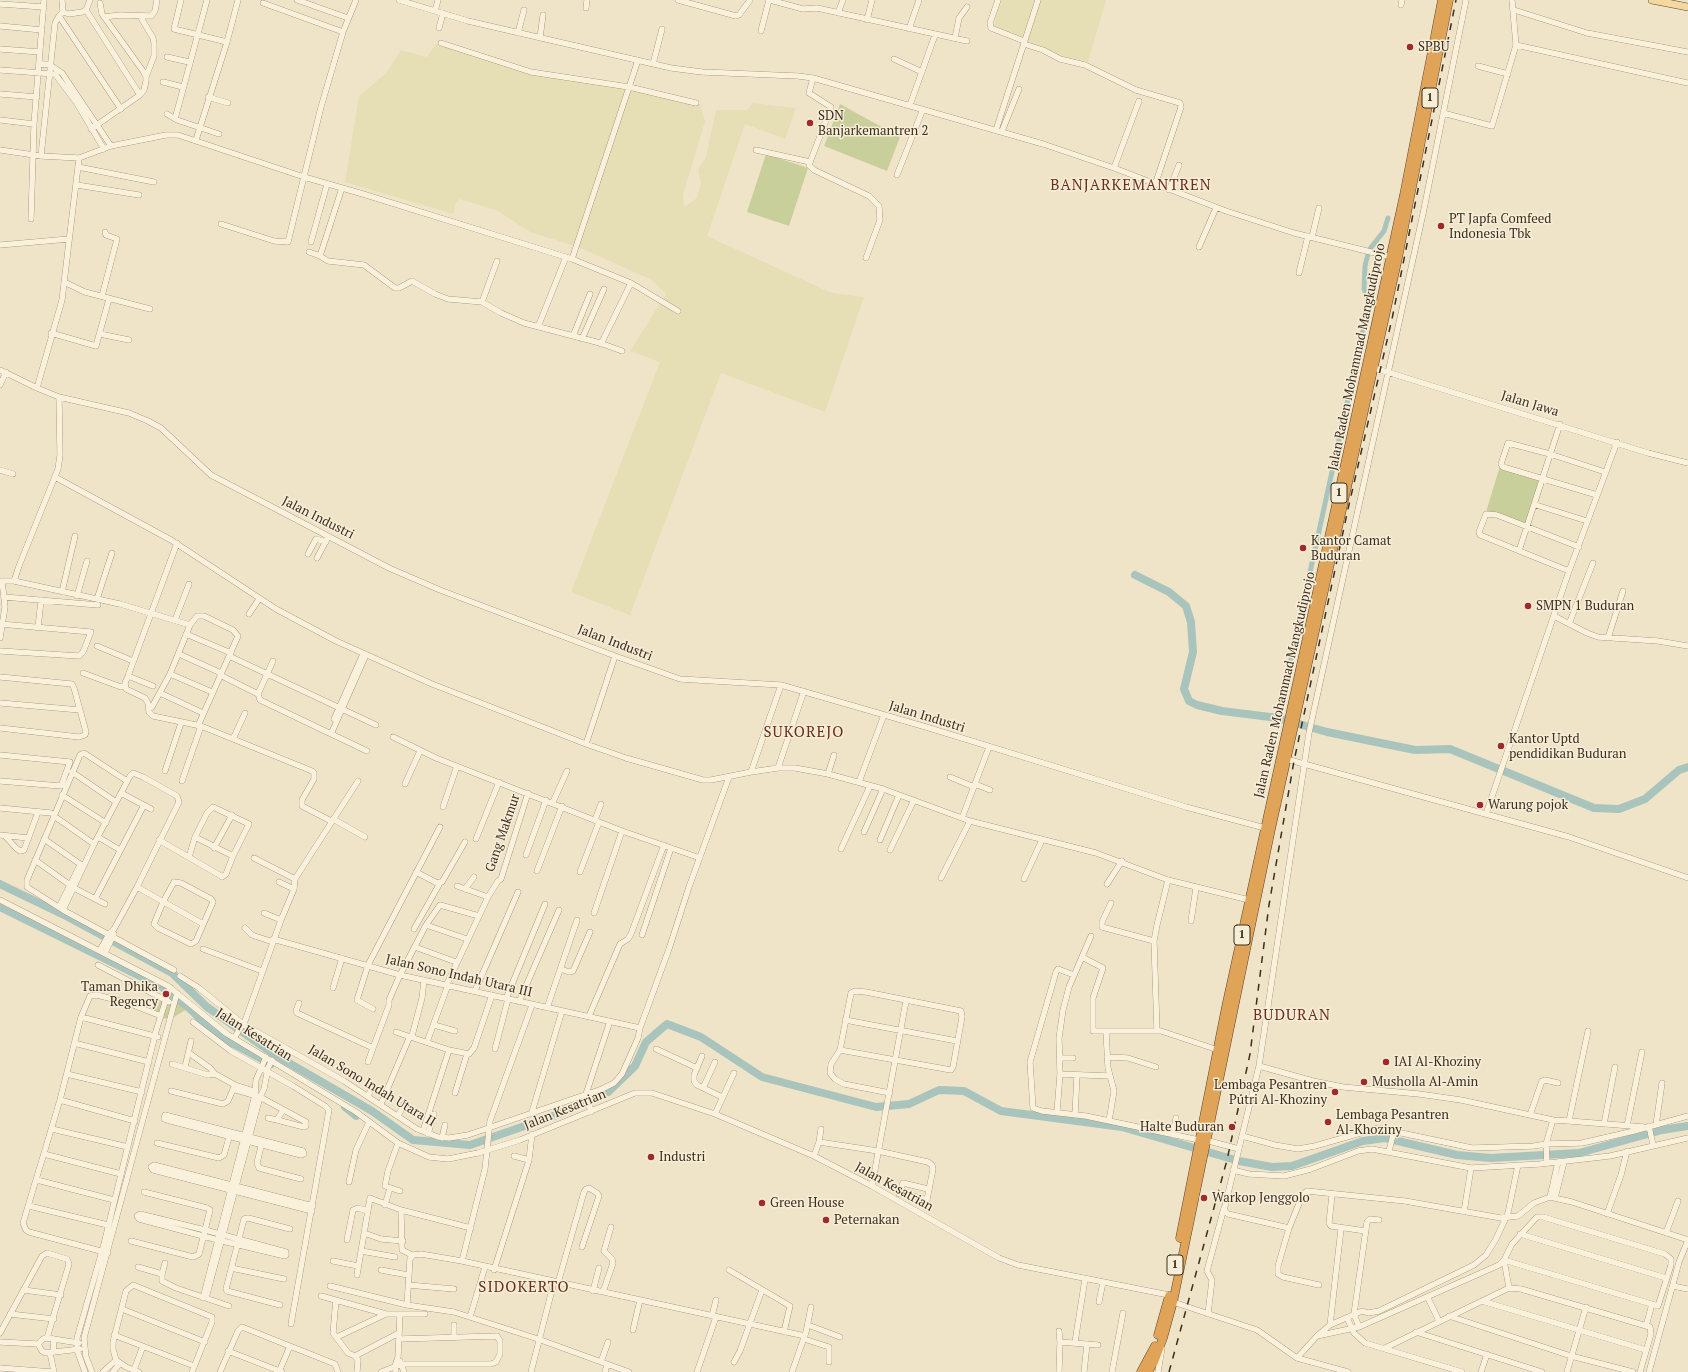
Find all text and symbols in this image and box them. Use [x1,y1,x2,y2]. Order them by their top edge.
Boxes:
place label: SPBU [1418,39,1449,55]
marker: SPBU [1405,42,1415,52]
road number: 1 [1422,88,1438,108]
place label: SDN Banjarkemantren 2 [818,108,928,139]
marker: SDN Banjarkemantren 2 [805,118,815,128]
district label: BANJARKEMANTREN [1050,177,1212,195]
place label: PT Japfa Comfeed Indonesia Tbk [1449,211,1551,242]
marker: PT Japfa Comfeed Indonesia Tbk [1436,221,1446,231]
street label: Jalan Raden Mohammad Mangkudiprojo [1325,242,1389,472]
street label: Jalan Jawa [1499,388,1561,420]
road number: 1 [1331,483,1347,503]
street label: Jalan Industri [279,493,357,543]
place label: Kantor Camat Buduran [1311,533,1391,564]
marker: Kantor Camat Buduran [1298,543,1308,553]
street label: Jalan Raden Mohammad Mangkudiprojo [1251,570,1319,800]
place label: SMPN 1 Buduran [1536,598,1634,614]
marker: SMPN 1 Buduran [1523,601,1533,611]
street label: Jalan Industri [575,622,655,664]
street label: Jalan Industri [887,698,967,736]
district label: SUKOREJO [764,724,844,742]
place label: Kantor Uptd pendidikan Buduran [1509,731,1626,762]
marker: Kantor Uptd pendidikan Buduran [1496,741,1506,751]
street label: Gang Makmur [482,792,524,874]
place label: Warung pojok [1488,797,1568,813]
marker: Warung pojok [1475,800,1485,810]
road number: 1 [1234,925,1250,945]
street label: Jalan Sono Indah Utara III [384,952,534,1000]
place label: Taman Dhika Regency [81,979,158,1010]
marker: Taman Dhika Regency [161,989,171,999]
street label: Jalan Kesatrian [213,1005,295,1065]
district label: BUDURAN [1253,1007,1331,1025]
street label: Jalan Sono Indah Utara II [306,1042,438,1130]
place label: IAI Al-Khoziny [1394,1054,1481,1070]
marker: IAI Al-Khoziny [1381,1057,1391,1067]
place label: Musholla Al-Amin [1372,1074,1478,1090]
place label: Lembaga Pesantren Putri Al-Khoziny [1214,1077,1327,1108]
marker: Musholla Al-Amin [1359,1077,1369,1087]
street label: Jalan Kesatrian [522,1086,608,1134]
marker: Lembaga Pesantren Putri Al-Khoziny [1330,1087,1340,1097]
place label: Lembaga Pesantren Al-Khoziny [1336,1107,1449,1138]
marker: Lembaga Pesantren Al-Khoziny [1323,1117,1333,1127]
place label: Halte Buduran [1140,1119,1224,1135]
marker: Halte Buduran [1227,1122,1237,1132]
place label: Industri [659,1149,705,1165]
marker: Industri [646,1152,656,1162]
street label: Jalan Kesatrian [852,1159,936,1215]
place label: Warkop Jenggolo [1212,1190,1310,1206]
marker: Warkop Jenggolo [1199,1193,1209,1203]
place label: Green House [770,1195,844,1211]
marker: Green House [757,1198,767,1208]
place label: Peternakan [834,1212,900,1228]
marker: Peternakan [821,1215,831,1225]
road number: 1 [1167,1255,1183,1275]
district label: SIDOKERTO [478,1279,570,1297]

